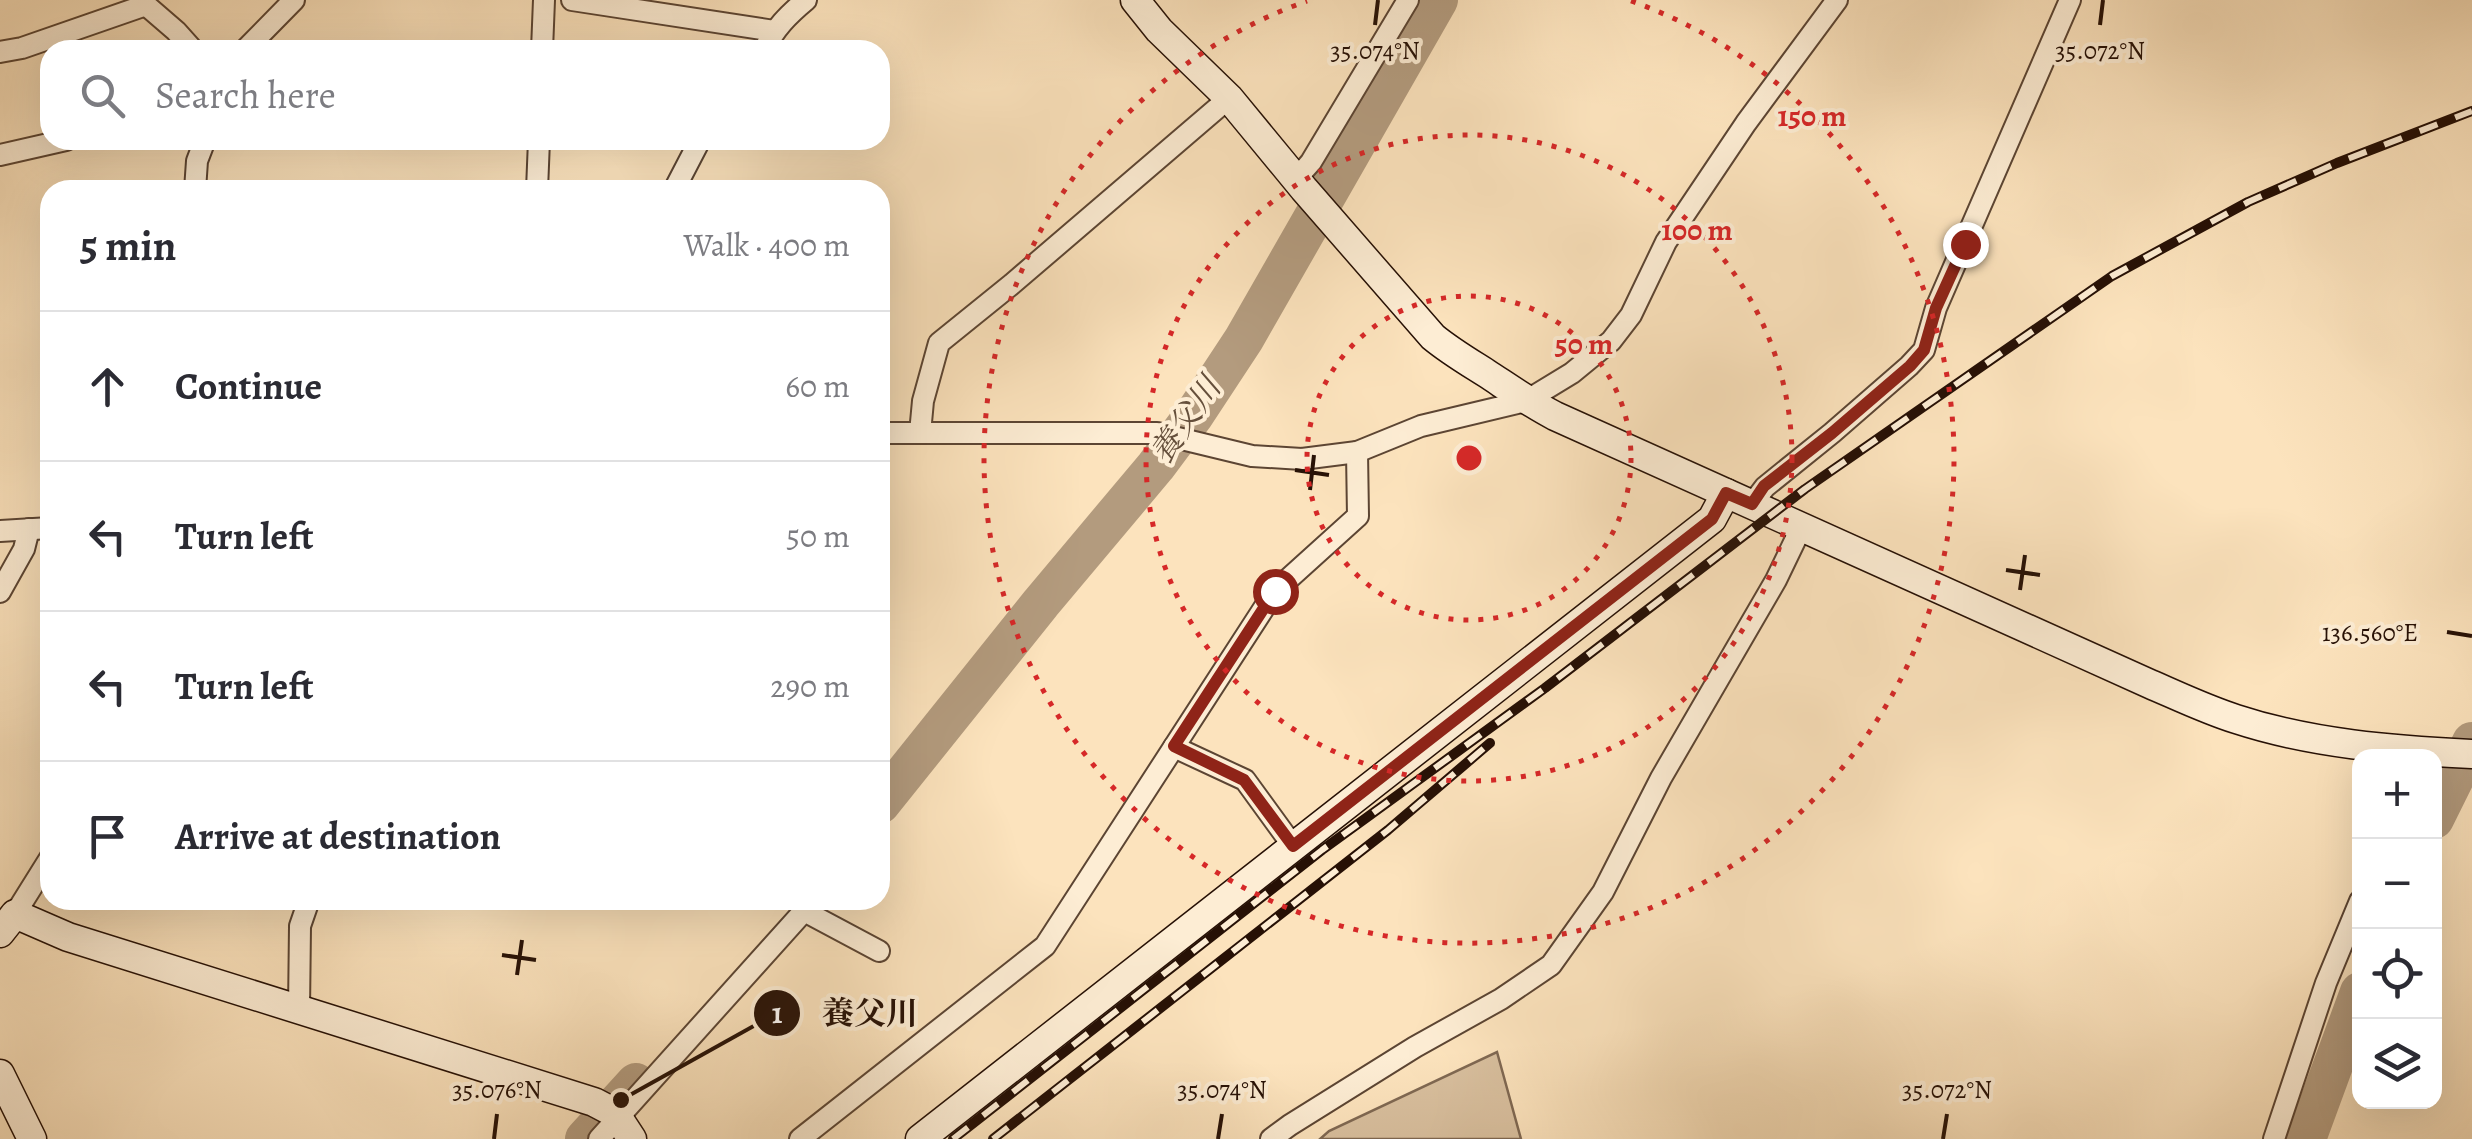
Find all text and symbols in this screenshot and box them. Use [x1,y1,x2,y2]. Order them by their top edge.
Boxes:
text: 35.074°N [1330,34,1420,68]
text: 35.072°N [2055,34,2145,68]
search box [40,40,890,150]
icon: search [75,68,130,123]
text: Search here [155,69,336,121]
text: 150 m [1778,96,1847,136]
text: 100 m [1661,210,1733,250]
text: 5 min [80,217,176,274]
route end [1943,222,1989,268]
text: Walk · 400 m [684,223,850,267]
text: 50 m [1555,324,1613,364]
icon: ahead [80,359,135,414]
text: Continue [175,360,322,412]
text: 60 m [785,364,850,408]
water label: 養父川 [1139,366,1232,472]
centre of rings [1451,440,1487,476]
icon: left [80,509,135,564]
text: Turn left [175,510,314,562]
text: 50 m [786,514,850,558]
route start [1253,569,1299,615]
text: 136.560°E [2322,616,2418,650]
icon: left [80,659,135,714]
text: Turn left [175,660,314,712]
text: 290 m [770,664,850,708]
map controls [2352,749,2442,1109]
button: + [2352,749,2442,839]
icon: arrive [80,809,135,864]
text: Arrive at destination [175,810,501,862]
button: − [2352,839,2442,929]
button: locate [2352,929,2442,1019]
callout: 養父川 [752,982,938,1044]
text: 養父川 [822,991,918,1035]
text: 1 [772,993,783,1033]
button: layers [2352,1019,2442,1109]
text: 35.076°N [452,1073,542,1107]
text: 35.074°N [1177,1073,1267,1107]
text: 35.072°N [1902,1073,1992,1107]

